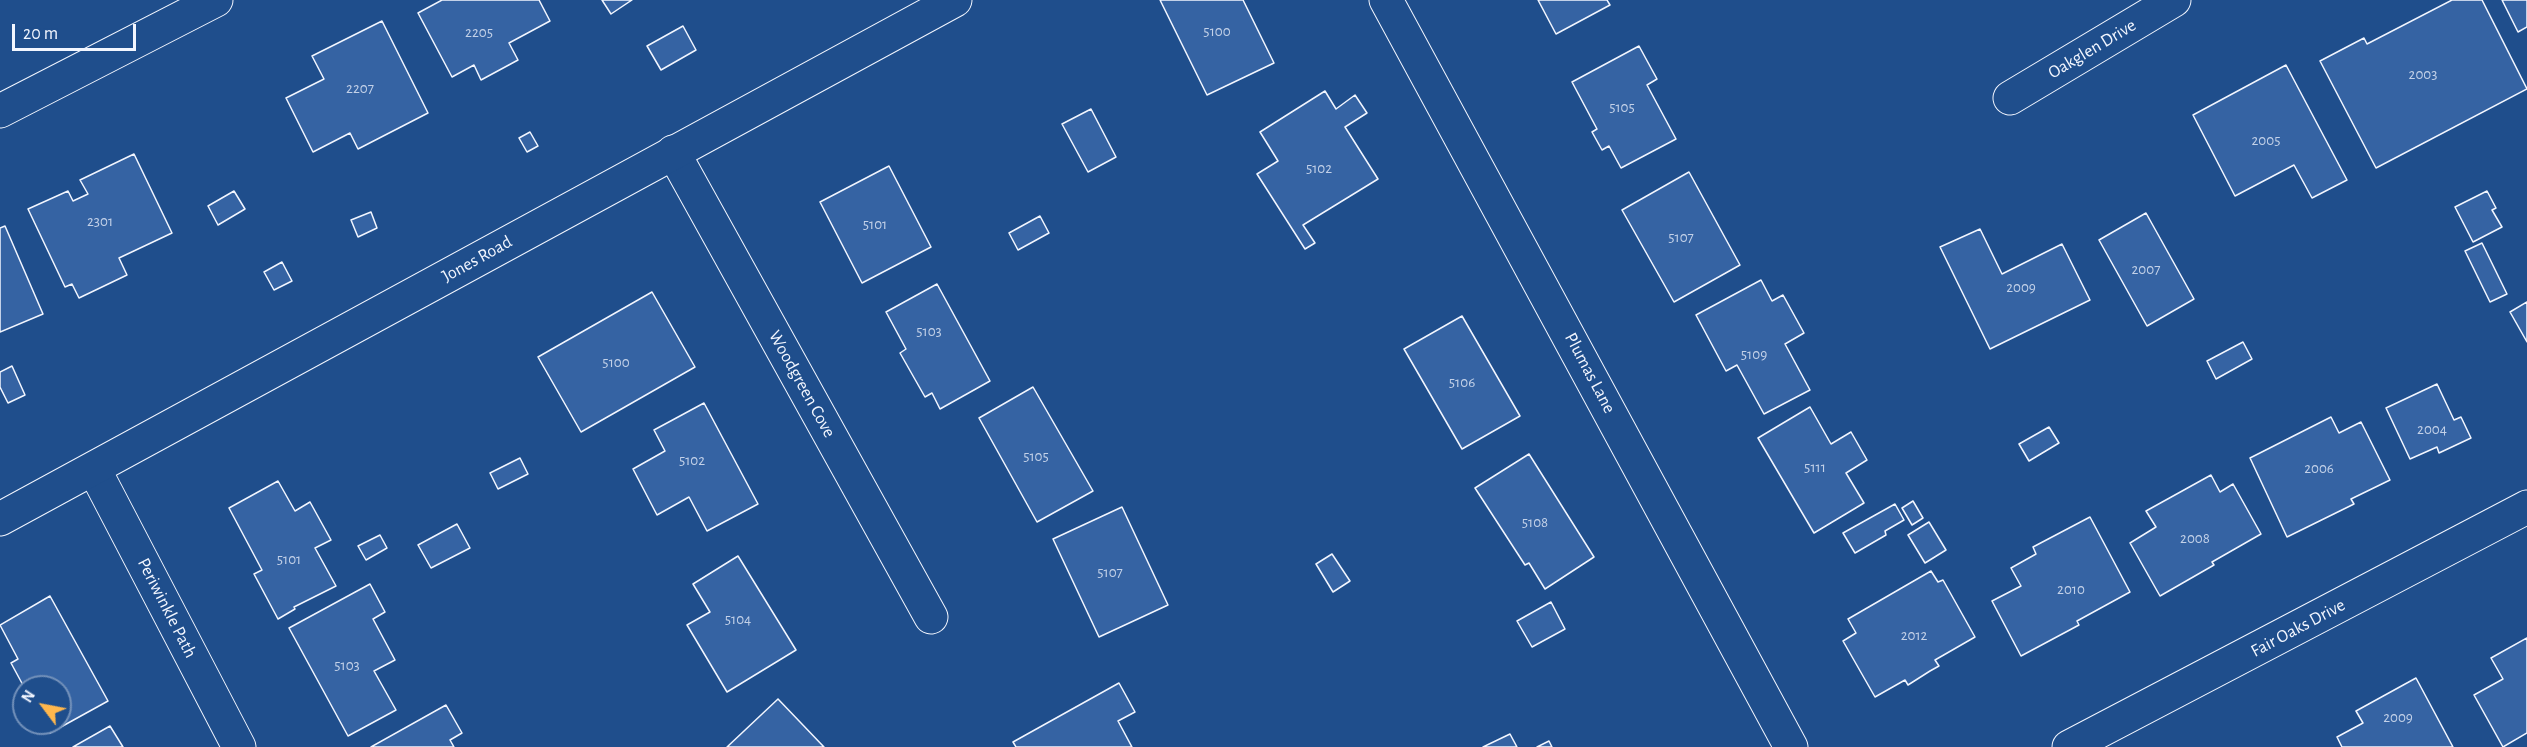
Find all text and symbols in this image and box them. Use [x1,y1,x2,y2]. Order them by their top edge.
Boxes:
scale bar [15,12,140,50]
street label: Oakglen Drive [2044,14,2140,84]
house number: 5100 [1203,22,1231,40]
house number: 2205 [465,23,493,41]
text: 20 m [23,25,58,43]
house number: 2003 [2409,65,2437,83]
house number: 2207 [346,79,374,97]
house number: 5105 [1609,98,1635,116]
house number: 2005 [2252,131,2280,149]
house number: 5102 [1306,159,1332,177]
house number: 2301 [87,212,113,230]
house number: 5101 [863,215,887,233]
house number: 5107 [1668,228,1694,246]
street label: Jones Road [438,231,516,287]
house number: 2007 [2132,260,2160,278]
house number: 2009 [2006,278,2036,296]
house number: 5103 [916,322,942,340]
street label: Woodgreen Cove [764,327,840,441]
street label: Plumas Lane [1560,329,1620,417]
house number: 5109 [1741,345,1767,363]
house number: 5100 [602,353,630,371]
house number: 5106 [1449,373,1475,391]
house number: 2004 [2417,420,2447,438]
house number: 5105 [1023,447,1049,465]
house number: 5102 [679,451,705,469]
house number: 5111 [1804,458,1826,476]
house number: 2006 [2304,459,2334,477]
house number: 5108 [1522,513,1548,531]
house number: 2008 [2180,529,2210,547]
house number: 5101 [277,550,301,568]
street label: Periwinkle Path [133,555,201,661]
house number: 5107 [1097,563,1123,581]
house number: 2010 [2057,580,2085,598]
street label: Fair Oaks Drive [2247,594,2349,662]
house number: 5104 [725,610,751,628]
house number: 2012 [1901,626,1927,644]
house number: 5103 [334,656,360,674]
north arrow [12,675,72,735]
text: N [19,688,38,705]
house number: 2009 [2383,708,2413,726]

